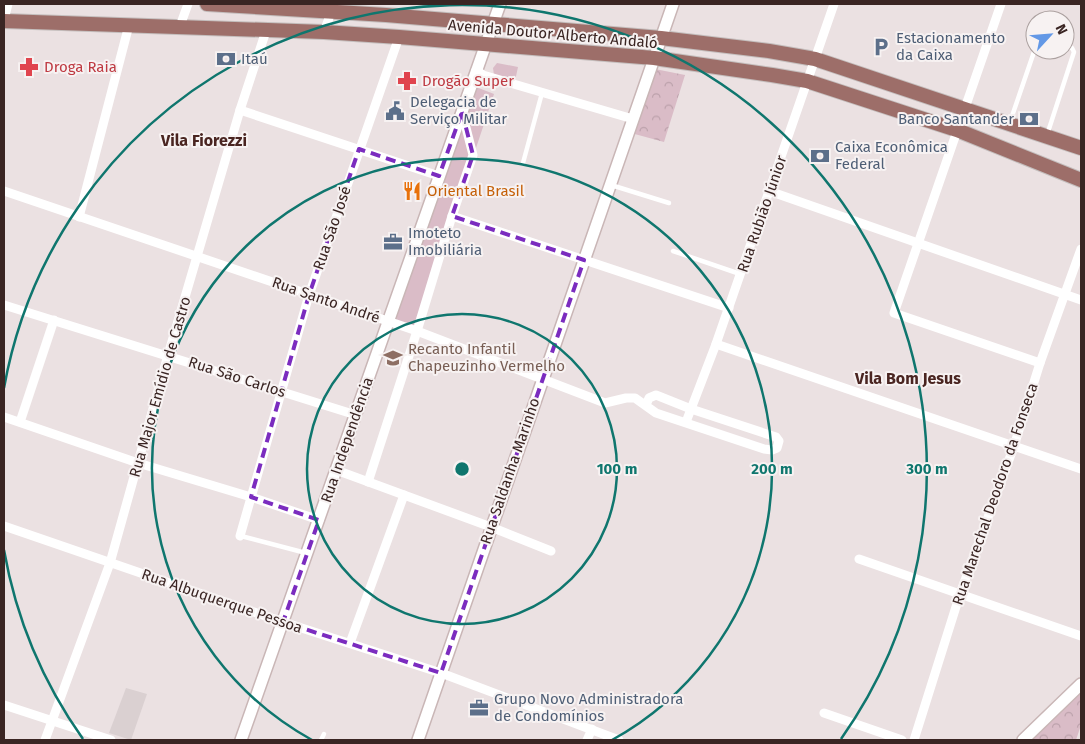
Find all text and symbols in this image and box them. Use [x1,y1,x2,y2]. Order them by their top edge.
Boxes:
north arrow [1025,10,1075,60]
street label: Avenida Doutor Alberto Andaló [447,16,659,52]
text: N [1052,22,1071,37]
place label: Estacionamento da Caixa [896,29,1005,64]
parking icon: Estacionamento da Caixa [870,36,892,58]
bank icon: Itaú [215,48,237,70]
place label: Itaú [241,50,268,68]
pharmacy icon: Droga Raia [18,56,40,78]
place label: Droga Raia [44,58,117,76]
pharmacy icon: Drogão Super [396,70,418,92]
place label: Drogão Super [422,72,514,90]
place label: Delegacia de Serviço Militar [410,93,507,128]
public building icon: Delegacia de Serviço Militar [384,100,406,122]
bank icon: Banco Santander [1018,108,1040,130]
place label: Banco Santander [898,110,1014,128]
district label: Vila Fiorezzi [160,131,247,150]
place label: Caixa Econômica Federal [835,138,948,173]
bank icon: Caixa Econômica Federal [809,145,831,167]
street label: Rua Rubião Júnior [734,153,791,275]
restaurant icon: Oriental Brasil [401,180,423,202]
place label: Oriental Brasil [427,182,525,200]
street label: Rua São José [309,184,355,272]
place label: Imoteto Imobiliária [408,224,482,259]
office icon: Imoteto Imobiliária [382,231,404,253]
street label: Rua Santo André [270,273,382,327]
street label: Rua Major Emídio de Castro [126,295,194,479]
place label: Recanto Infantil Chapeuzinho Vermelho [408,340,565,375]
school or university icon: Recanto Infantil Chapeuzinho Vermelho [382,347,404,369]
street label: Rua São Carlos [186,353,288,401]
district label: Vila Bom Jesus [854,369,961,388]
street label: Rua Independência [317,375,377,505]
street label: Rua Marechal Deodoro da Fonseca [948,380,1042,608]
street label: Rua Saldanha Marinho [477,396,543,546]
centre of rings [453,460,471,478]
text: 100 m [597,460,637,478]
text: 200 m [751,460,793,478]
text: 300 m [905,460,948,478]
street label: Rua Albuquerque Pessoa [139,565,305,637]
place label: Grupo Novo Administradora de Condomínios [494,690,683,725]
office icon: Grupo Novo Administradora de Condomínios [468,697,490,719]

